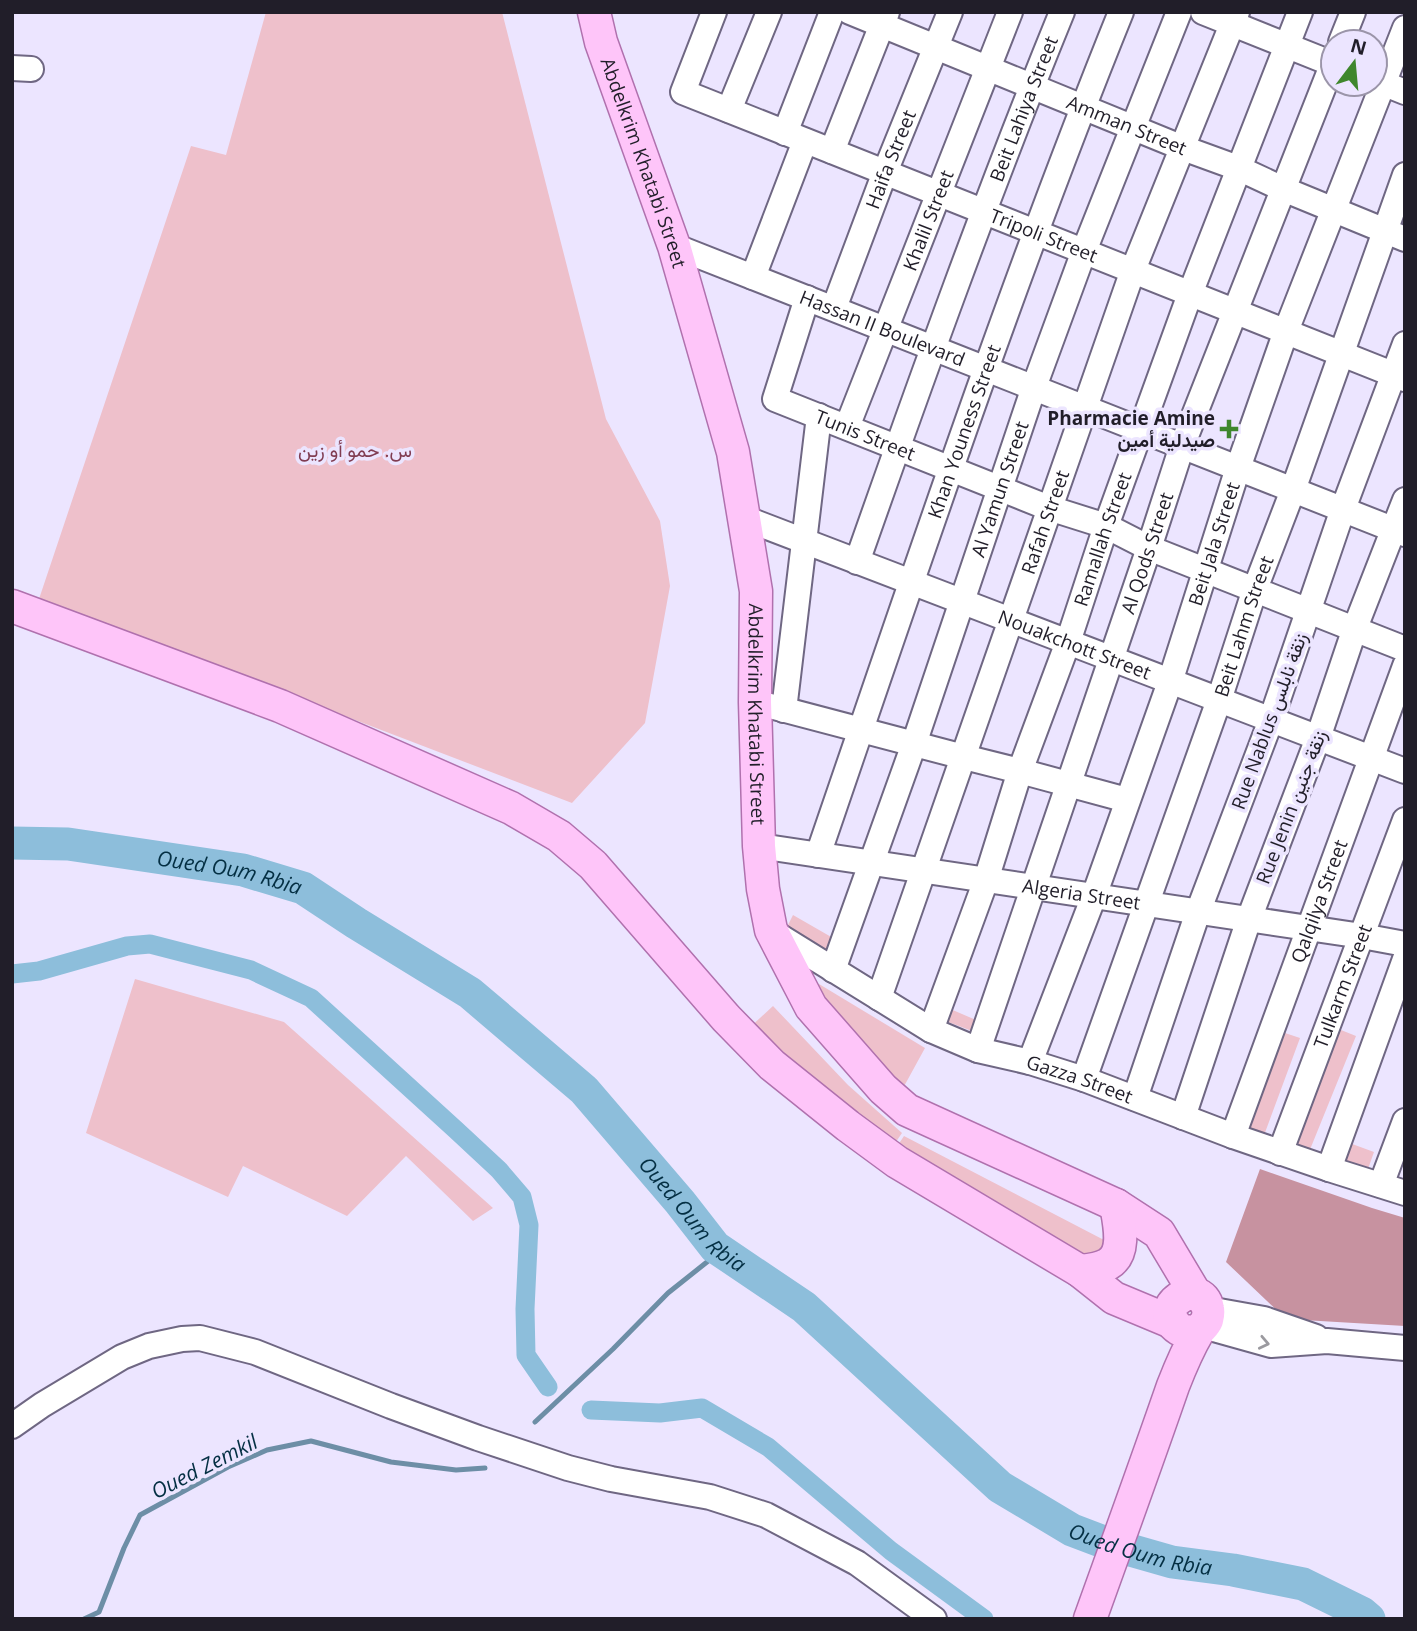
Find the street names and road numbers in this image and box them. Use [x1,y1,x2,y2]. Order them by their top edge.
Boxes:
street label: Beit Lahiya Street [983,32,1064,185]
street label: Abdelkrim Khatabi Street [595,54,693,271]
street label: Amman Street [1063,89,1191,161]
street label: Haifa Street [859,106,922,213]
street label: Khalil Street [897,166,960,275]
street label: Tripoli Street [986,202,1102,269]
street label: Hassan II Boulevard [796,284,969,372]
street label: Khan Youness Street [921,341,1007,522]
street label: Tunis Street [811,403,919,467]
street label: Al Yamun Street [965,418,1035,560]
street label: Rafah Street [1015,466,1075,578]
street label: Ramallah Street [1068,468,1138,610]
street label: Beit Jala Street [1182,478,1246,609]
street label: Al Qods Street [1115,489,1179,617]
street label: Beit Lahm Street [1208,552,1280,700]
street label: Nouakchott Street [994,603,1155,686]
street label: Abdelkrim Khatabi Street [742,604,771,826]
street label: Rue Nablus زنقة نابلس [1225,629,1313,813]
street label: Rue Jenin زنقة جنين [1250,726,1332,888]
street label: Qalqilya Street [1284,836,1353,966]
street label: Algeria Street [1021,872,1142,916]
street label: Tulkarm Street [1307,920,1378,1052]
street label: Gazza Street [1023,1049,1137,1110]

